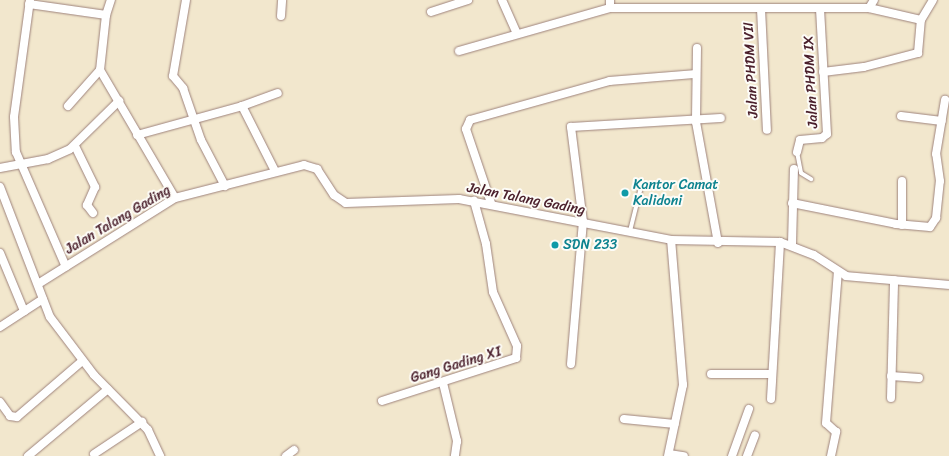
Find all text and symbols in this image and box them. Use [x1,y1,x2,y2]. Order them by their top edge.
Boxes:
street label: Jalan PHDM VII [740,22,762,118]
street label: Jalan PHDM IX [800,35,822,129]
place label: Kantor Camat Kalidoni [633,177,718,210]
street label: Jalan Talang Gading [465,179,587,219]
street label: Jalan Talang Gading [62,182,174,258]
marker: Kantor Camat Kalidoni [620,188,630,198]
place label: SDN 233 [563,237,617,253]
marker: SDN 233 [550,240,560,250]
street label: Gang Gading XI [409,343,503,387]

